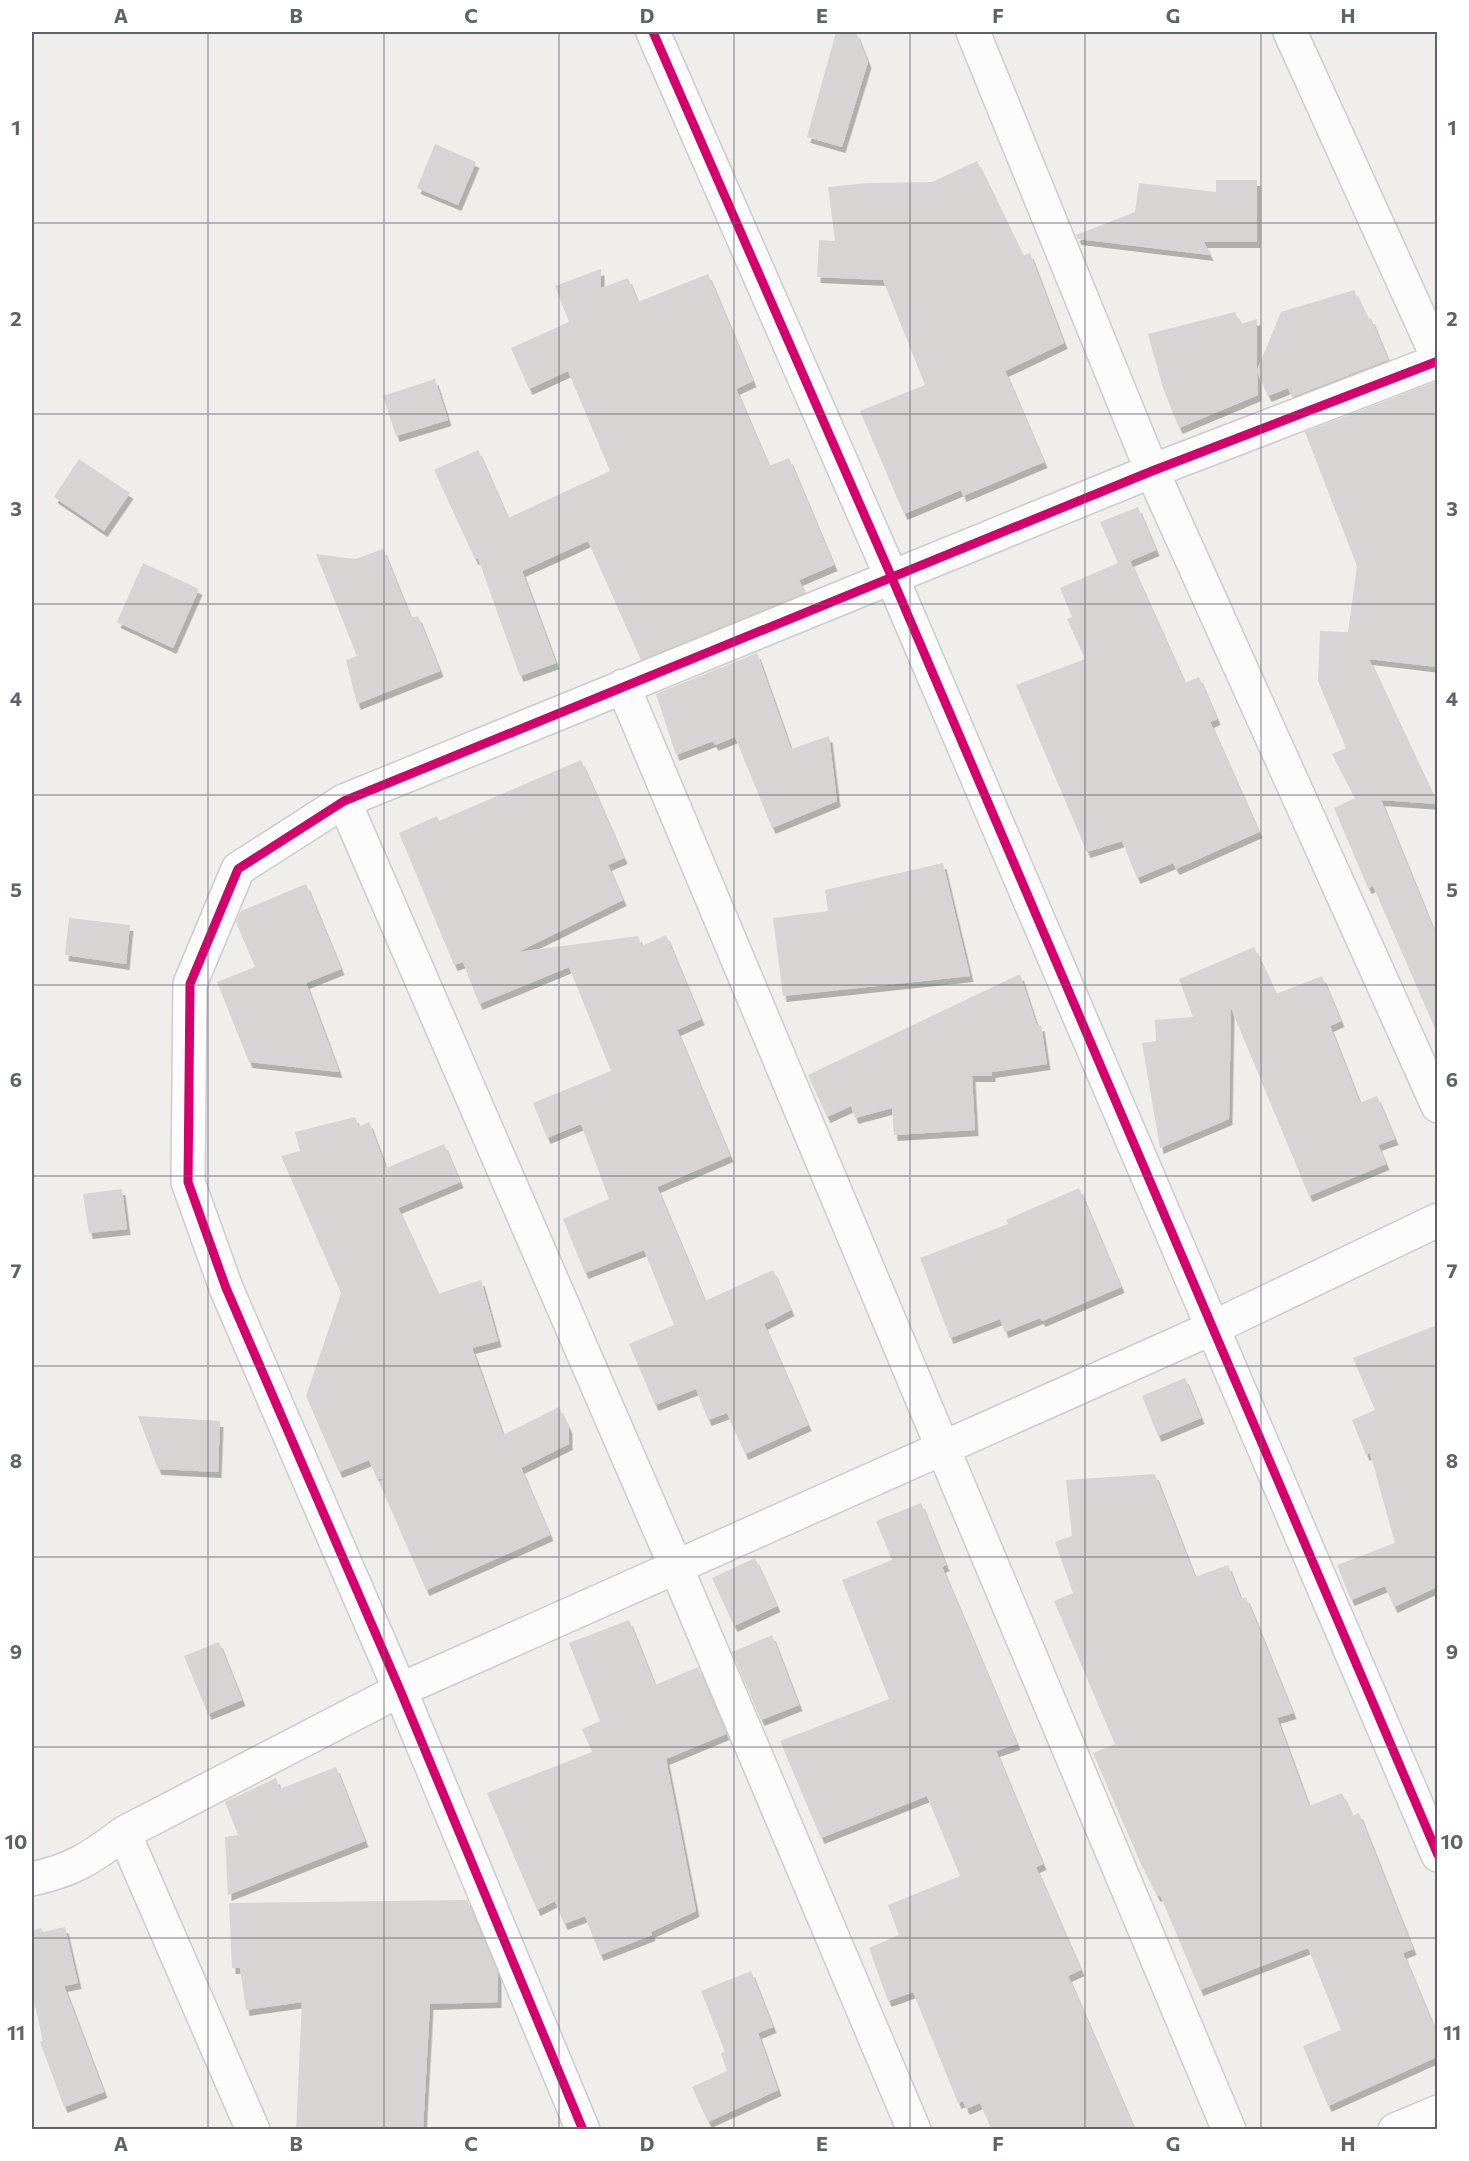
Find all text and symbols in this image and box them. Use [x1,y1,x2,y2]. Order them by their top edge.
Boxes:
text: A [114,3,128,27]
text: B [289,3,303,27]
text: C [464,3,478,27]
text: D [640,3,654,27]
text: E [816,3,828,27]
text: F [992,3,1004,27]
text: G [1166,3,1180,27]
text: H [1341,3,1356,27]
text: 1 [11,115,21,139]
text: 1 [1447,115,1457,139]
text: 2 [10,306,22,330]
text: 2 [1446,306,1458,330]
text: 3 [10,496,22,520]
text: 3 [1446,496,1458,520]
text: 4 [10,686,22,710]
text: 4 [1446,686,1458,710]
text: 5 [10,877,22,901]
text: 5 [1446,877,1458,901]
text: 6 [10,1067,22,1091]
text: 6 [1446,1067,1458,1091]
text: 7 [11,1258,22,1282]
text: 7 [1447,1258,1458,1282]
text: 8 [10,1448,22,1472]
text: 8 [1446,1448,1458,1472]
text: 9 [10,1639,22,1663]
text: 9 [1446,1639,1458,1663]
text: 10 [5,1829,27,1853]
text: 10 [1441,1829,1463,1853]
text: 11 [7,2020,25,2044]
text: 11 [1443,2020,1461,2044]
text: A [114,2131,128,2155]
text: B [289,2131,303,2155]
text: C [464,2131,478,2155]
text: D [640,2131,654,2155]
text: E [816,2131,828,2155]
text: F [992,2131,1004,2155]
text: G [1166,2131,1180,2155]
text: H [1341,2131,1356,2155]

